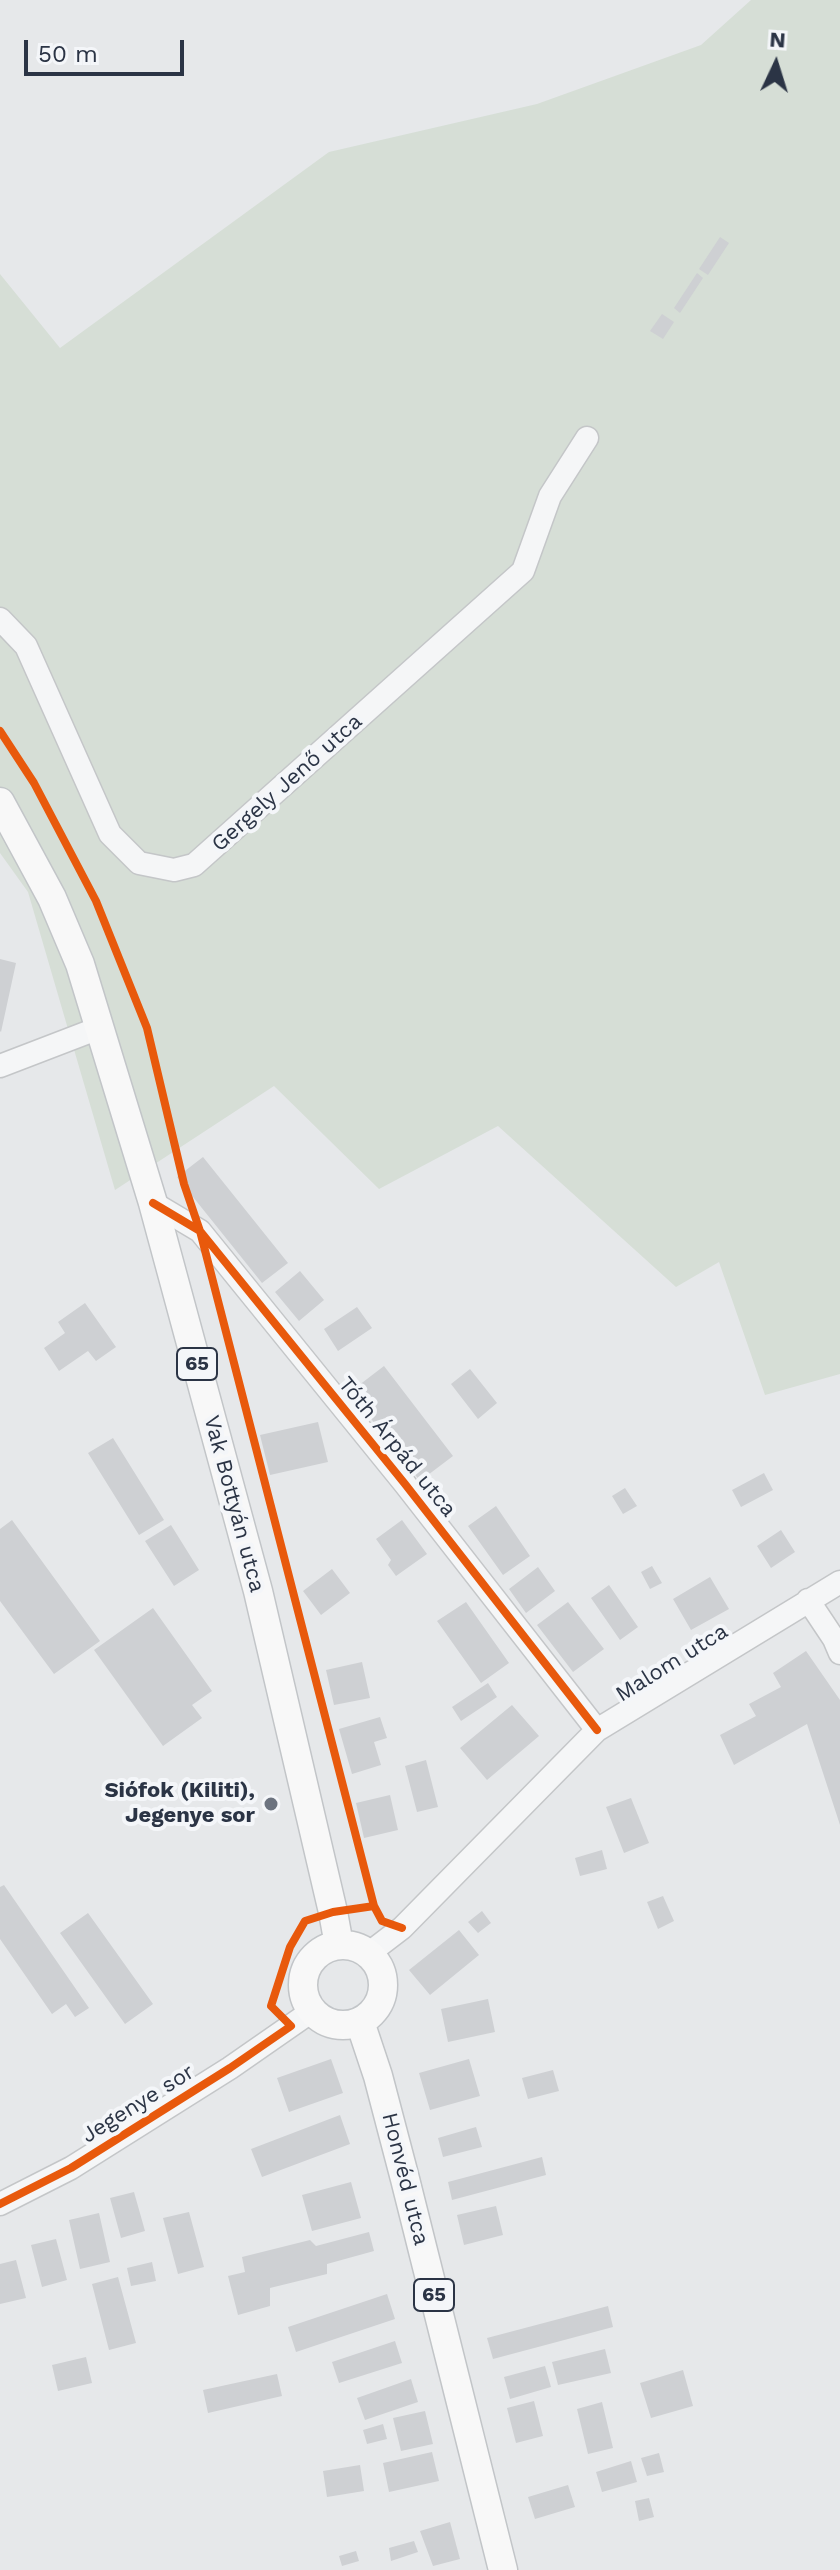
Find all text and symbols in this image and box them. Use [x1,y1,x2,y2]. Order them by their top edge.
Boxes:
scale bar [28,24,188,74]
north arrow [736,24,816,104]
text: N [769,27,787,53]
text: 50 m [38,40,98,68]
street label: Gergely Jenő utca [206,709,368,857]
road number: 65 [177,1348,217,1380]
street label: Tóth Árpád utca [332,1372,462,1522]
street label: Vak Bottyán utca [198,1413,270,1595]
street label: Malom utca [611,1618,733,1708]
place label: Siófok (Kiliti), Jegenye sor [104,1778,255,1830]
marker: Siófok (Kiliti), Jegenye sor [262,1795,280,1813]
street label: Jegenye sor [77,2059,199,2149]
street label: Honvéd utca [376,2110,434,2248]
road number: 65 [414,2279,454,2311]

